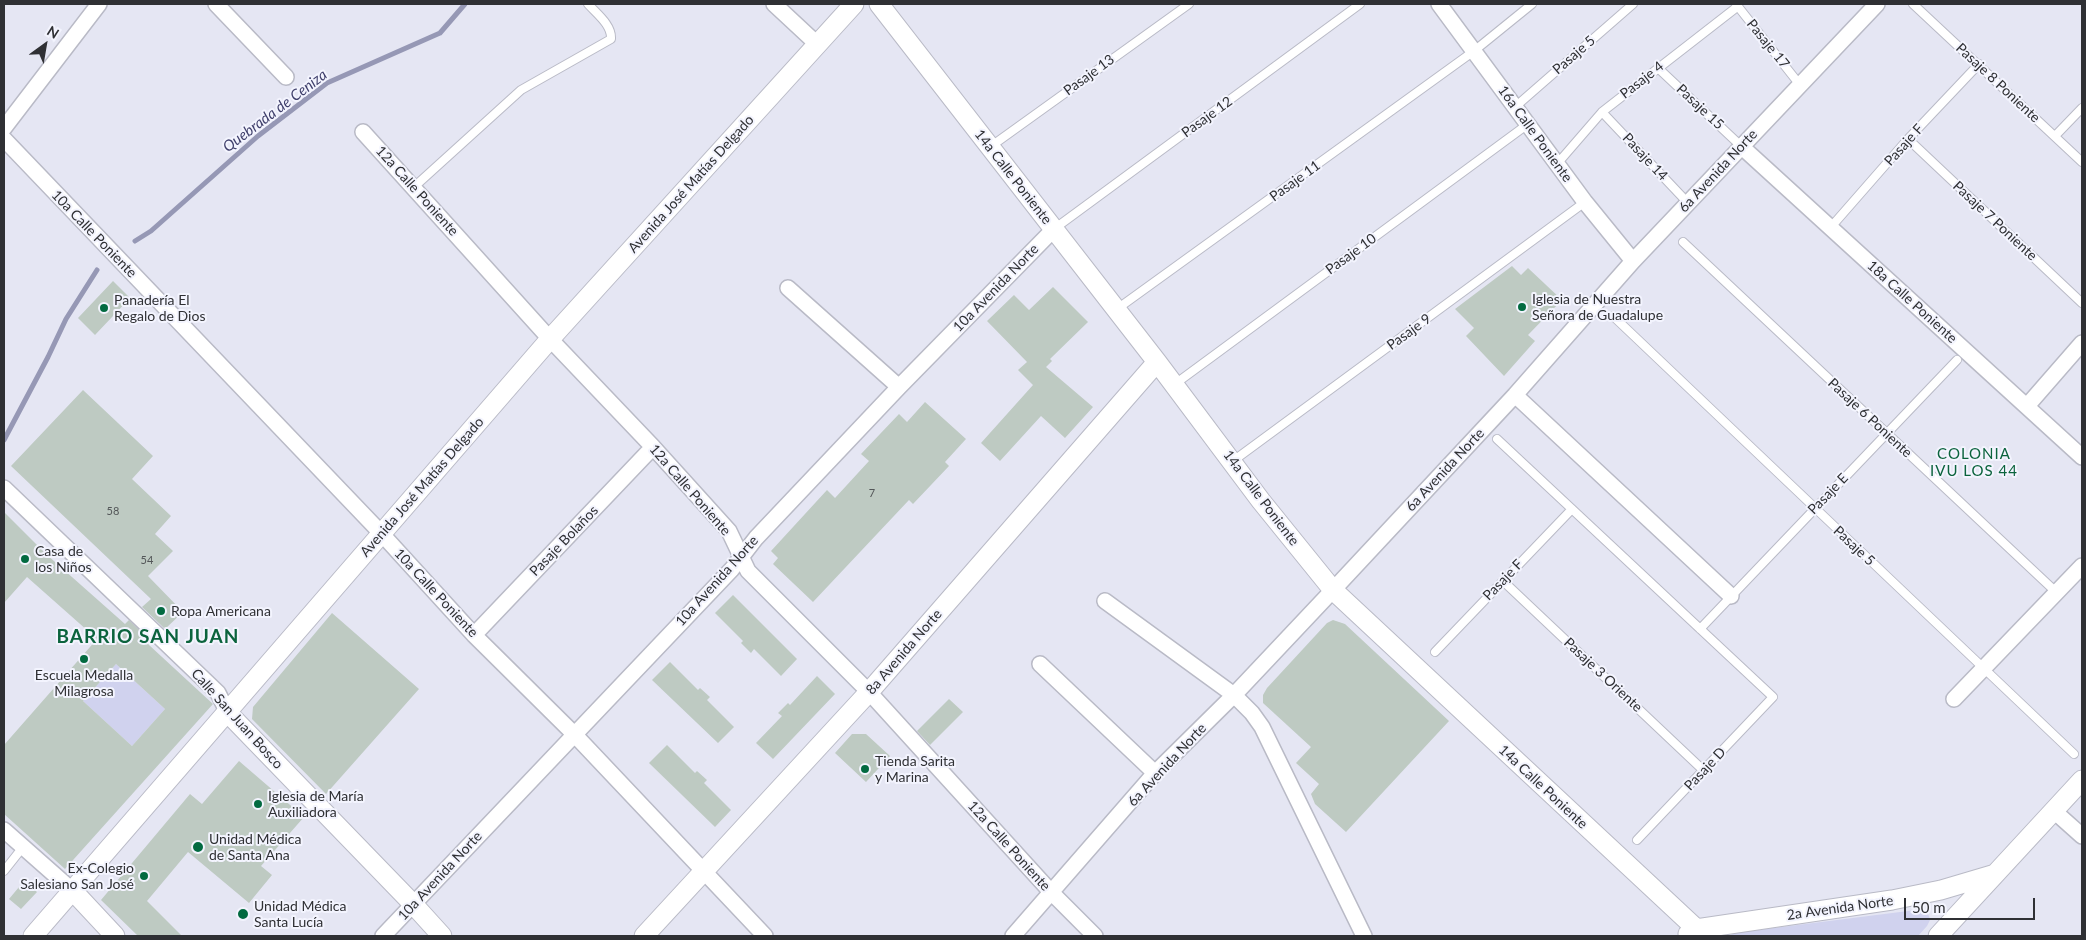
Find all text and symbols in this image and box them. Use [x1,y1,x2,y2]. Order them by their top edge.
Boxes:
street label: Pasaje 17 [1743,16,1793,72]
north arrow [20,20,70,70]
text: N [44,22,62,42]
street label: Pasaje 5 [1549,32,1599,78]
street label: Pasaje 8 Poniente [1952,40,2044,126]
street label: Pasaje 13 [1060,51,1118,99]
street label: Pasaje 4 [1617,58,1667,102]
water label: Quebrada de Ceniza [219,66,331,156]
street label: Pasaje 15 [1673,81,1727,133]
street label: 16a Calle Poniente [1494,82,1576,186]
street label: Pasaje 12 [1178,93,1236,141]
street label: Avenida José Matías Delgado [625,112,757,256]
street label: Pasaje F [1881,121,1927,169]
street label: 14a Calle Poniente [971,126,1055,228]
street label: 6a Avenida Norte [1675,126,1761,216]
street label: Pasaje 14 [1619,130,1671,184]
street label: 12a Calle Poniente [372,143,462,239]
street label: Pasaje 11 [1266,157,1324,205]
street label: Pasaje 7 Poniente [1949,178,2041,264]
street label: 10a Calle Poniente [48,187,140,281]
street label: Pasaje 10 [1322,230,1380,278]
street label: 10a Avenida Norte [950,241,1042,335]
street label: 18a Calle Poniente [1864,257,1960,347]
place label: Iglesia de Nuestra Señora de Guadalupe [1532,291,1663,324]
place label: Panadería El Regalo de Dios [114,292,205,324]
marker: Iglesia de Nuestra Señora de Guadalupe [1516,301,1528,313]
marker: Panadería El Regalo de Dios [98,302,110,314]
street label: Pasaje 9 [1384,310,1434,354]
street label: Pasaje 6 Poniente [1824,375,1916,461]
street label: Avenida José Matías Delgado [357,414,487,560]
street label: 6a Avenida Norte [1402,425,1488,515]
street label: 12a Calle Poniente [646,441,734,539]
district label: COLONIA IVU LOS 44 [1929,445,2019,480]
street label: 14a Calle Poniente [1220,447,1302,549]
street label: Pasaje E [1804,470,1852,518]
house number: 7 [869,486,875,500]
street label: Pasaje Bolaños [526,502,602,580]
house number: 58 [107,504,119,518]
street label: Pasaje 5 [1830,523,1878,569]
street label: 10a Avenida Norte [672,532,762,630]
place label: Casa de los Niños [35,543,92,576]
street label: 10a Calle Poniente [391,545,481,641]
marker: Casa de los Niños [19,553,31,565]
house number: 54 [141,553,153,567]
street label: Pasaje F [1479,556,1527,604]
place label: Ropa Americana [171,603,271,619]
marker: Ropa Americana [155,605,167,617]
street label: 8a Avenida Norte [862,606,946,698]
district label: BARRIO SAN JUAN [55,626,241,648]
street label: Pasaje 3 Oriente [1560,634,1646,716]
marker: Escuela Medalla Milagrosa [78,653,90,665]
street label: Calle San Juan Bosco [188,665,286,773]
place label: Escuela Medalla Milagrosa [35,667,133,700]
street label: 6a Avenida Norte [1124,720,1210,810]
street label: 14a Calle Poniente [1495,742,1591,832]
street label: Pasaje D [1681,744,1729,794]
place label: Tienda Sarita y Marina [875,753,955,786]
marker: Tienda Sarita y Marina [859,763,871,775]
place label: Iglesia de María Auxiliadora [268,788,364,820]
marker: Iglesia de María Auxiliadora [252,798,264,810]
street label: 12a Calle Poniente [964,798,1054,894]
street label: 10a Avenida Norte [394,828,486,924]
place label: Unidad Médica de Santa Ana [209,831,301,864]
marker: Unidad Médica de Santa Ana [191,840,205,854]
place label: Ex-Colegio Salesiano San José [20,860,134,892]
marker: Ex-Colegio Salesiano San José [138,870,150,882]
scale bar [1906,888,2037,920]
street label: 2a Avenida Norte [1786,892,1894,924]
place label: Unidad Médica Santa Lucía [254,898,346,930]
text: 50 m [1912,898,1946,916]
marker: Unidad Médica Santa Lucía [236,907,250,921]

